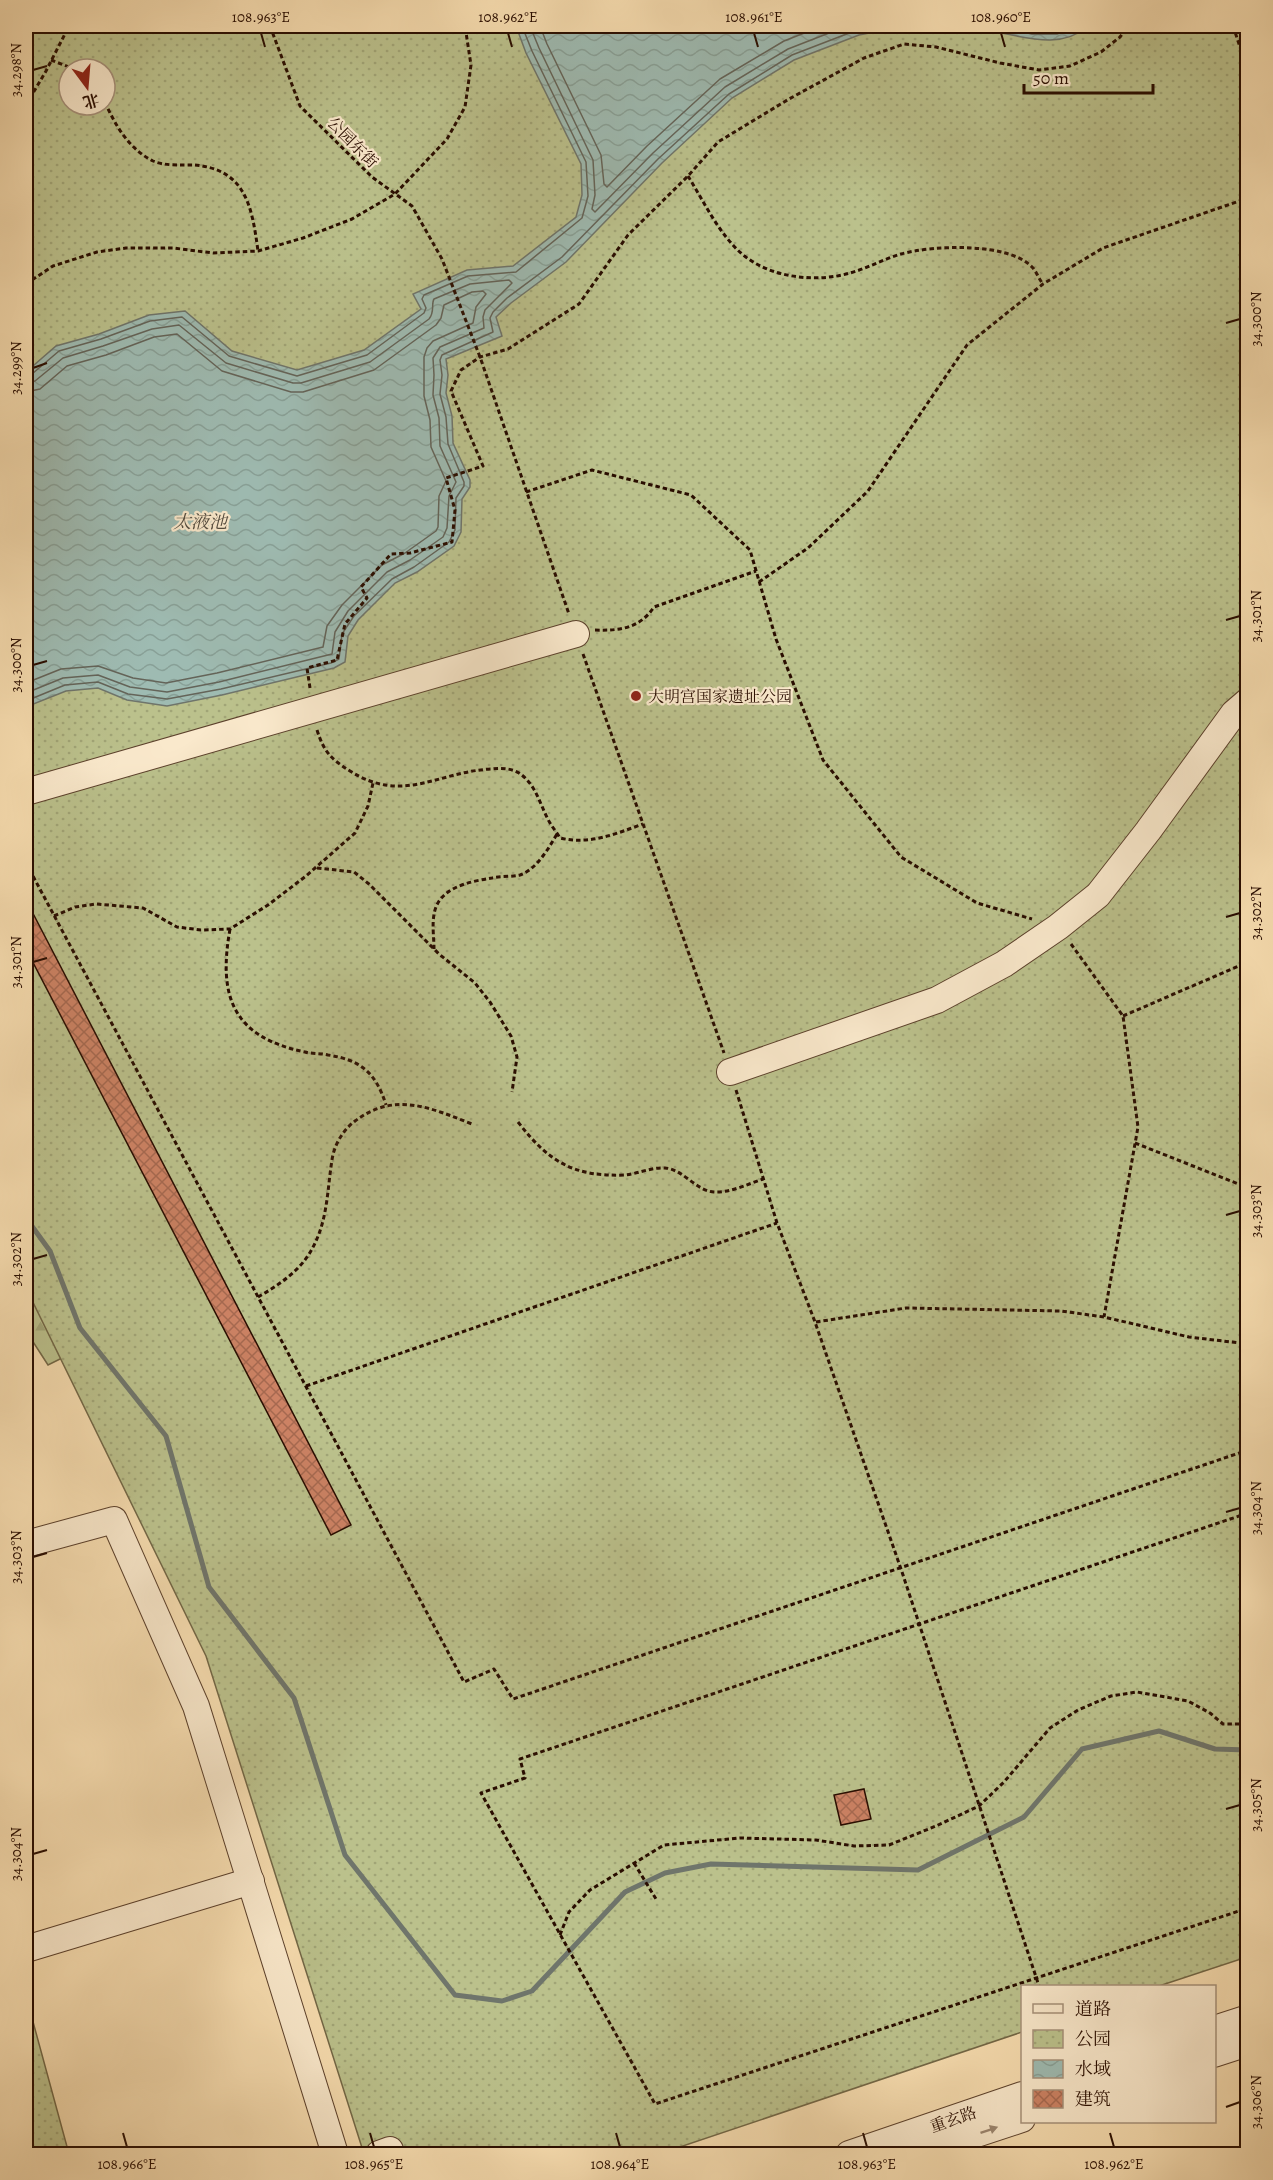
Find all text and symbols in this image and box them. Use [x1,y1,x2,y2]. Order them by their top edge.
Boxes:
text: 108.963°E [232,7,290,27]
text: 108.962°E [478,7,538,27]
text: 108.961°E [725,7,783,27]
text: 108.960°E [971,7,1031,27]
text: 34.298°N [6,43,26,97]
north arrow [57,57,117,117]
scale bar [1024,57,1153,95]
text: 50 m [1033,66,1069,90]
text: 北 [80,88,102,113]
street label: 公园东街 [322,112,383,173]
text: 34.300°N [1246,291,1266,347]
text: 34.299°N [6,341,26,395]
water label: 太液池 [173,510,229,534]
text: 34.301°N [1246,590,1266,642]
text: 34.300°N [6,637,26,693]
place label: 大明宫国家遗址公园 [648,686,792,708]
marker: 大明宫国家遗址公园 [629,689,643,703]
text: 34.302°N [1246,886,1266,940]
text: 34.301°N [6,936,26,988]
text: 34.303°N [1246,1184,1266,1238]
text: 34.302°N [6,1232,26,1286]
text: 34.304°N [1246,1481,1266,1535]
text: 34.303°N [6,1530,26,1584]
text: 34.305°N [1246,1778,1266,1832]
text: 34.304°N [6,1827,26,1881]
legend [1021,1985,1216,2123]
text: 道路 [1075,1997,1111,2021]
text: 公园 [1075,2027,1111,2051]
text: 水域 [1075,2057,1111,2081]
text: 34.306°N [1246,2075,1266,2129]
text: 建筑 [1075,2087,1111,2111]
street label: 重玄路 [927,2102,980,2138]
one-way arrow [980,2124,998,2134]
text: 108.966°E [97,2154,157,2174]
text: 108.965°E [345,2154,403,2174]
text: 108.964°E [591,2154,649,2174]
text: 108.963°E [838,2154,896,2174]
text: 108.962°E [1084,2154,1144,2174]

